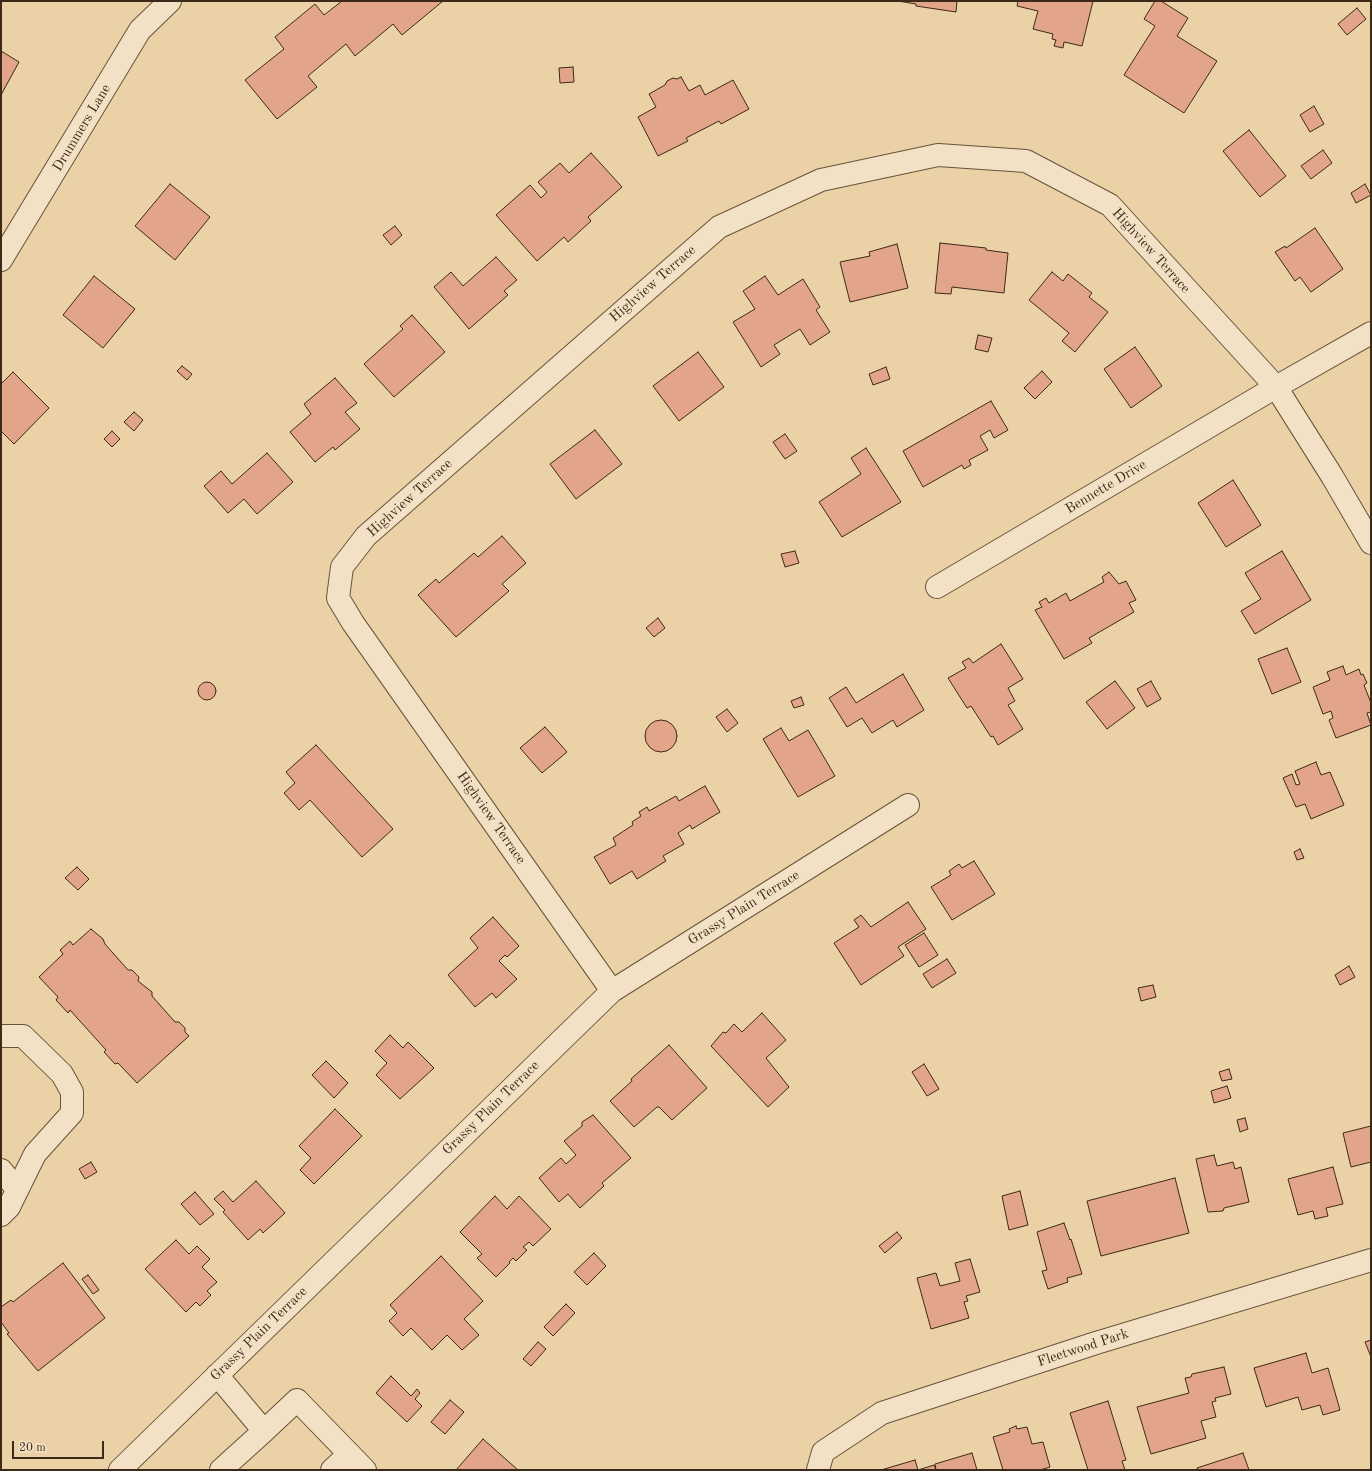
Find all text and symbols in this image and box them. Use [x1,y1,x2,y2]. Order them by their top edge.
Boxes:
street label: Drummers Lane [49,81,115,175]
street label: Highview Terrace [1108,205,1194,297]
street label: Highview Terrace [606,242,700,326]
street label: Highview Terrace [364,455,456,541]
street label: Bennette Drive [1062,456,1150,518]
street label: Highview Terrace [453,769,529,867]
street label: Grassy Plain Terrace [685,867,803,949]
street label: Grassy Plain Terrace [439,1057,543,1159]
street label: Grassy Plain Terrace [207,1283,311,1385]
street label: Fleetwood Park [1035,1325,1131,1371]
scale bar [14,1433,106,1459]
text: 20 m [19,1442,46,1454]

